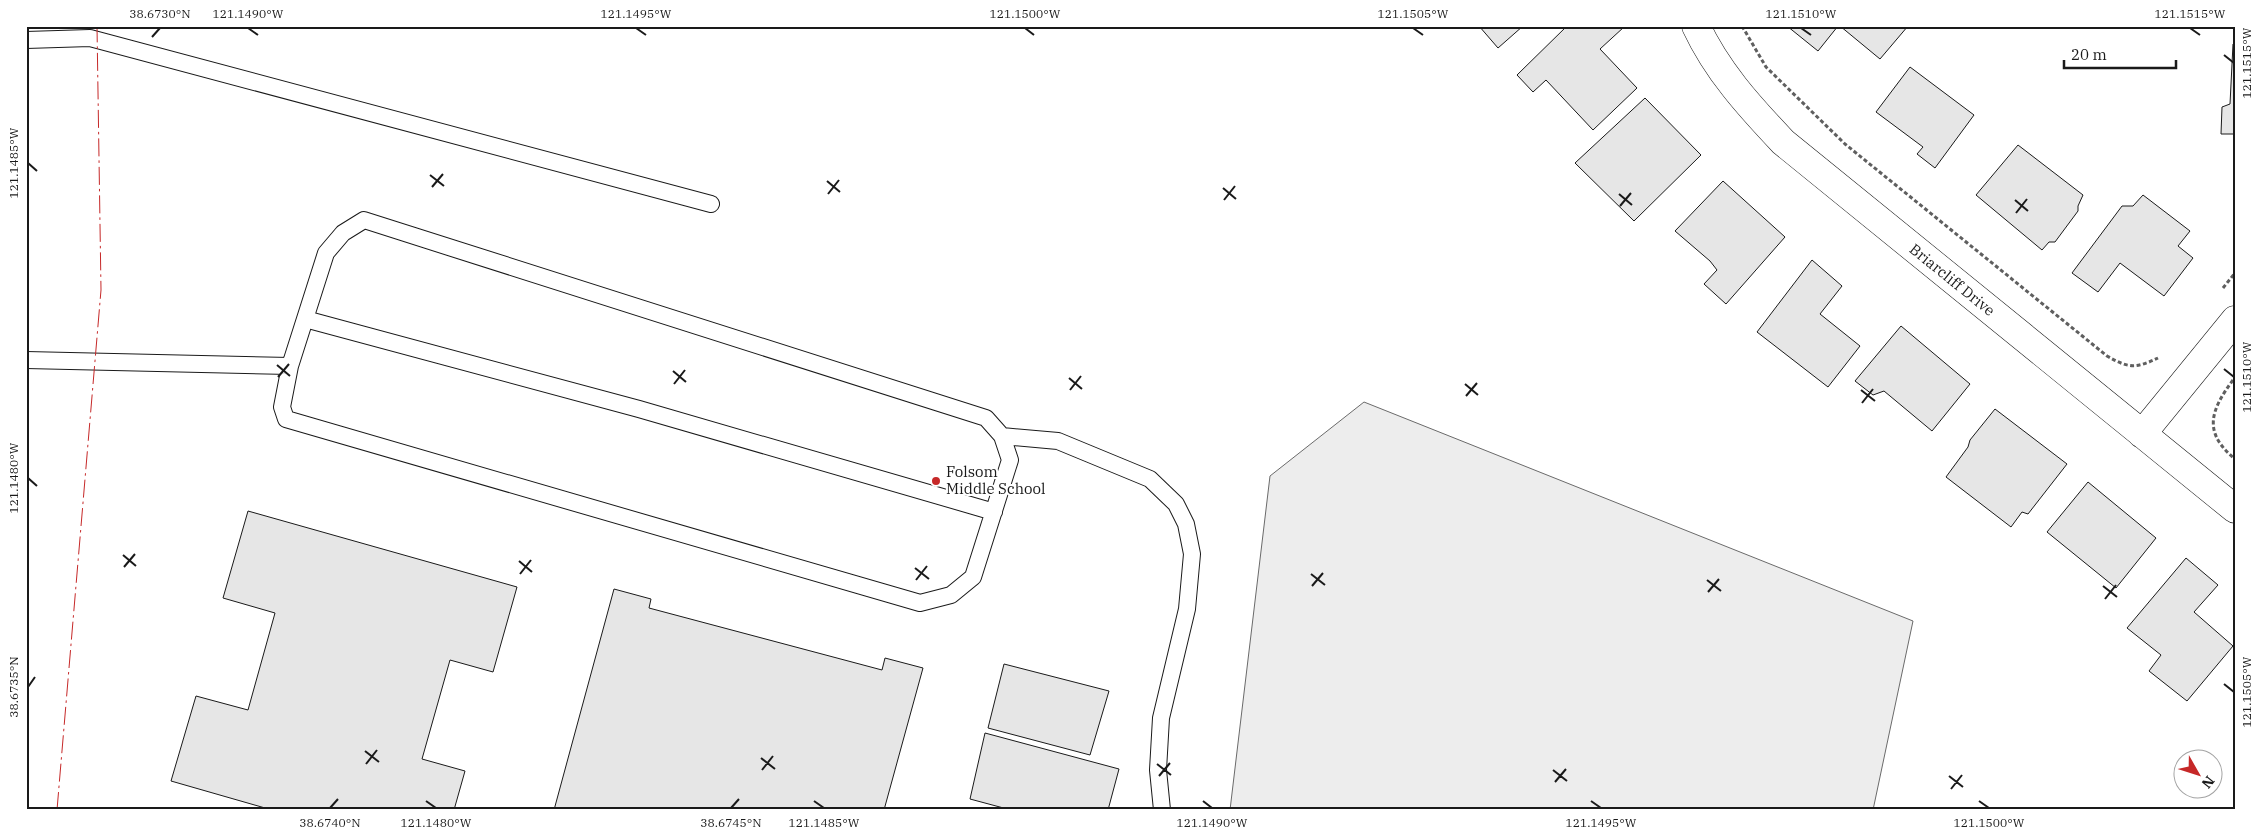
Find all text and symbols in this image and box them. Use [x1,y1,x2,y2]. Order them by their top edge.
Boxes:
text: 38.6730°N [129,6,191,21]
text: 121.1490°W [213,6,284,21]
text: 121.1495°W [601,6,672,21]
text: 121.1500°W [990,6,1061,21]
text: 121.1505°W [1378,6,1449,21]
text: 121.1510°W [1766,6,1837,21]
text: 121.1515°W [2155,6,2226,21]
text: 121.1515°W [2239,27,2254,98]
scale bar [2064,38,2176,70]
text: 20 m [2071,45,2107,64]
text: 121.1485°W [6,127,21,198]
street label: Briarcliff Drive [1906,239,1999,320]
text: 121.1510°W [2239,341,2254,412]
text: 121.1480°W [6,442,21,513]
place label: Folsom Middle School [946,462,1046,498]
marker: Folsom Middle School [930,475,942,487]
text: 38.6735°N [6,656,21,718]
text: 121.1505°W [2239,656,2254,727]
north arrow [2174,748,2224,798]
text: N [2198,772,2219,792]
text: 38.6740°N [299,815,361,830]
text: 121.1480°W [401,815,472,830]
text: 38.6745°N [700,815,762,830]
text: 121.1485°W [789,815,860,830]
text: 121.1490°W [1177,815,1248,830]
text: 121.1495°W [1566,815,1637,830]
text: 121.1500°W [1954,815,2025,830]

